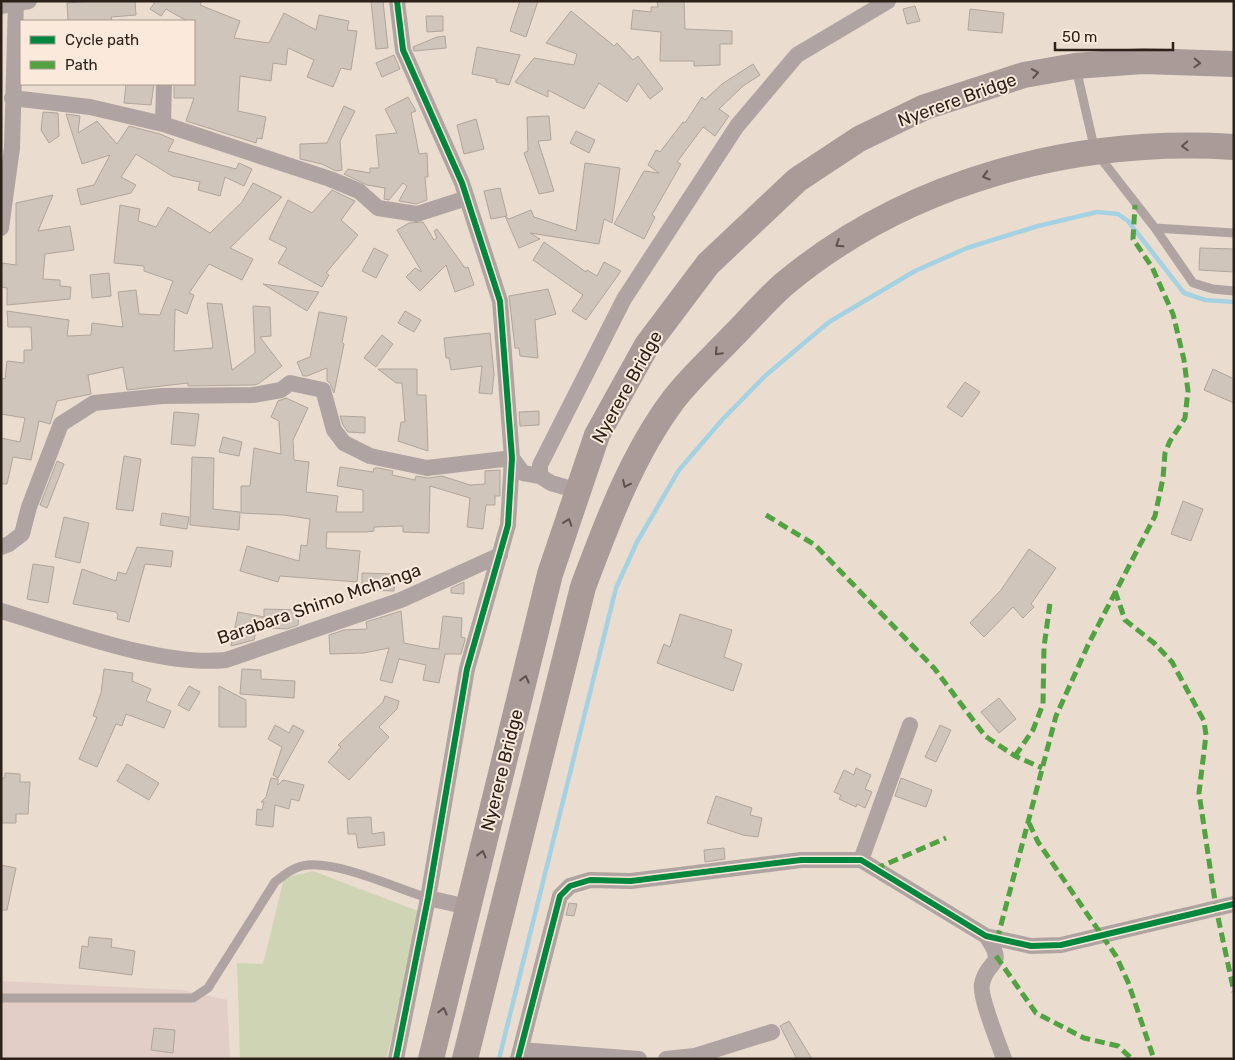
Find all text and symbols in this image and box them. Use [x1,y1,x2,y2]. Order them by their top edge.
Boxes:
legend [20,20,195,85]
scale bar [1055,20,1172,52]
text: 50 m [1062,28,1097,46]
text: Cycle path [65,31,139,49]
text: Path [65,56,98,74]
one-way arrow [1193,58,1201,68]
street label: Nyerere Bridge [895,68,1019,132]
one-way arrow [1031,68,1039,79]
one-way arrow [1181,140,1189,151]
one-way arrow [983,170,991,180]
one-way arrow [836,238,845,248]
street label: Nyerere Bridge [587,327,667,447]
one-way arrow [715,346,724,355]
one-way arrow [621,479,632,488]
one-way arrow [562,519,572,527]
street label: Barabara Shimo Mchanga [214,559,424,649]
one-way arrow [519,674,530,683]
street label: Nyerere Bridge [476,707,528,833]
one-way arrow [476,850,486,858]
one-way arrow [437,1007,448,1016]

